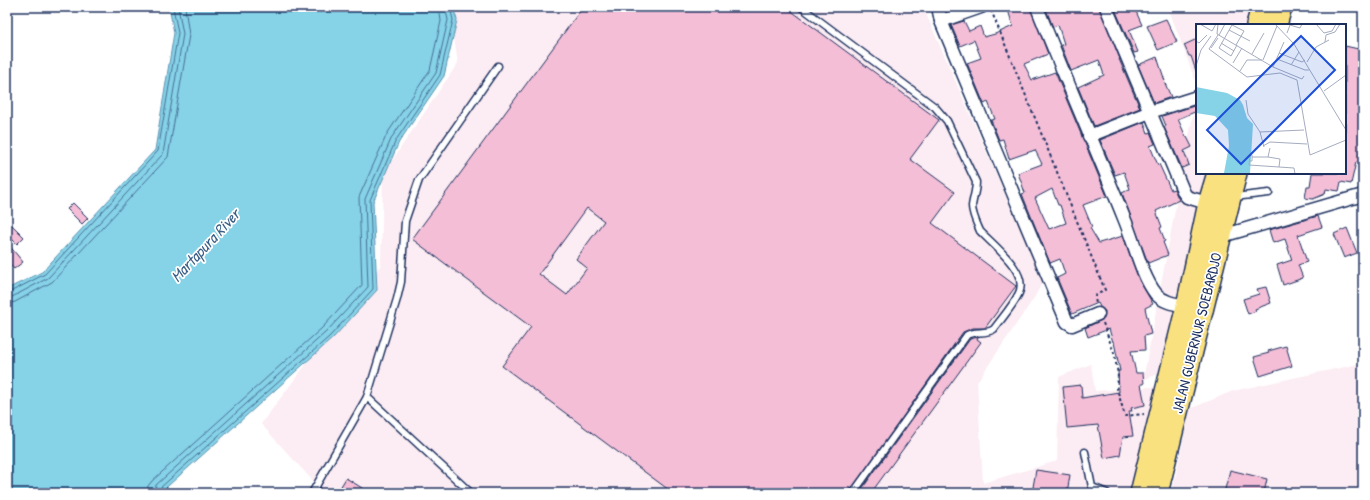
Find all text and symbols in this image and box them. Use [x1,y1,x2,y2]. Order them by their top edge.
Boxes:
inset map [1196,24,1346,174]
water label: Martapura River [165,202,246,286]
street label: JALAN GUBERNUR SOEBARDJO [1166,250,1227,415]

